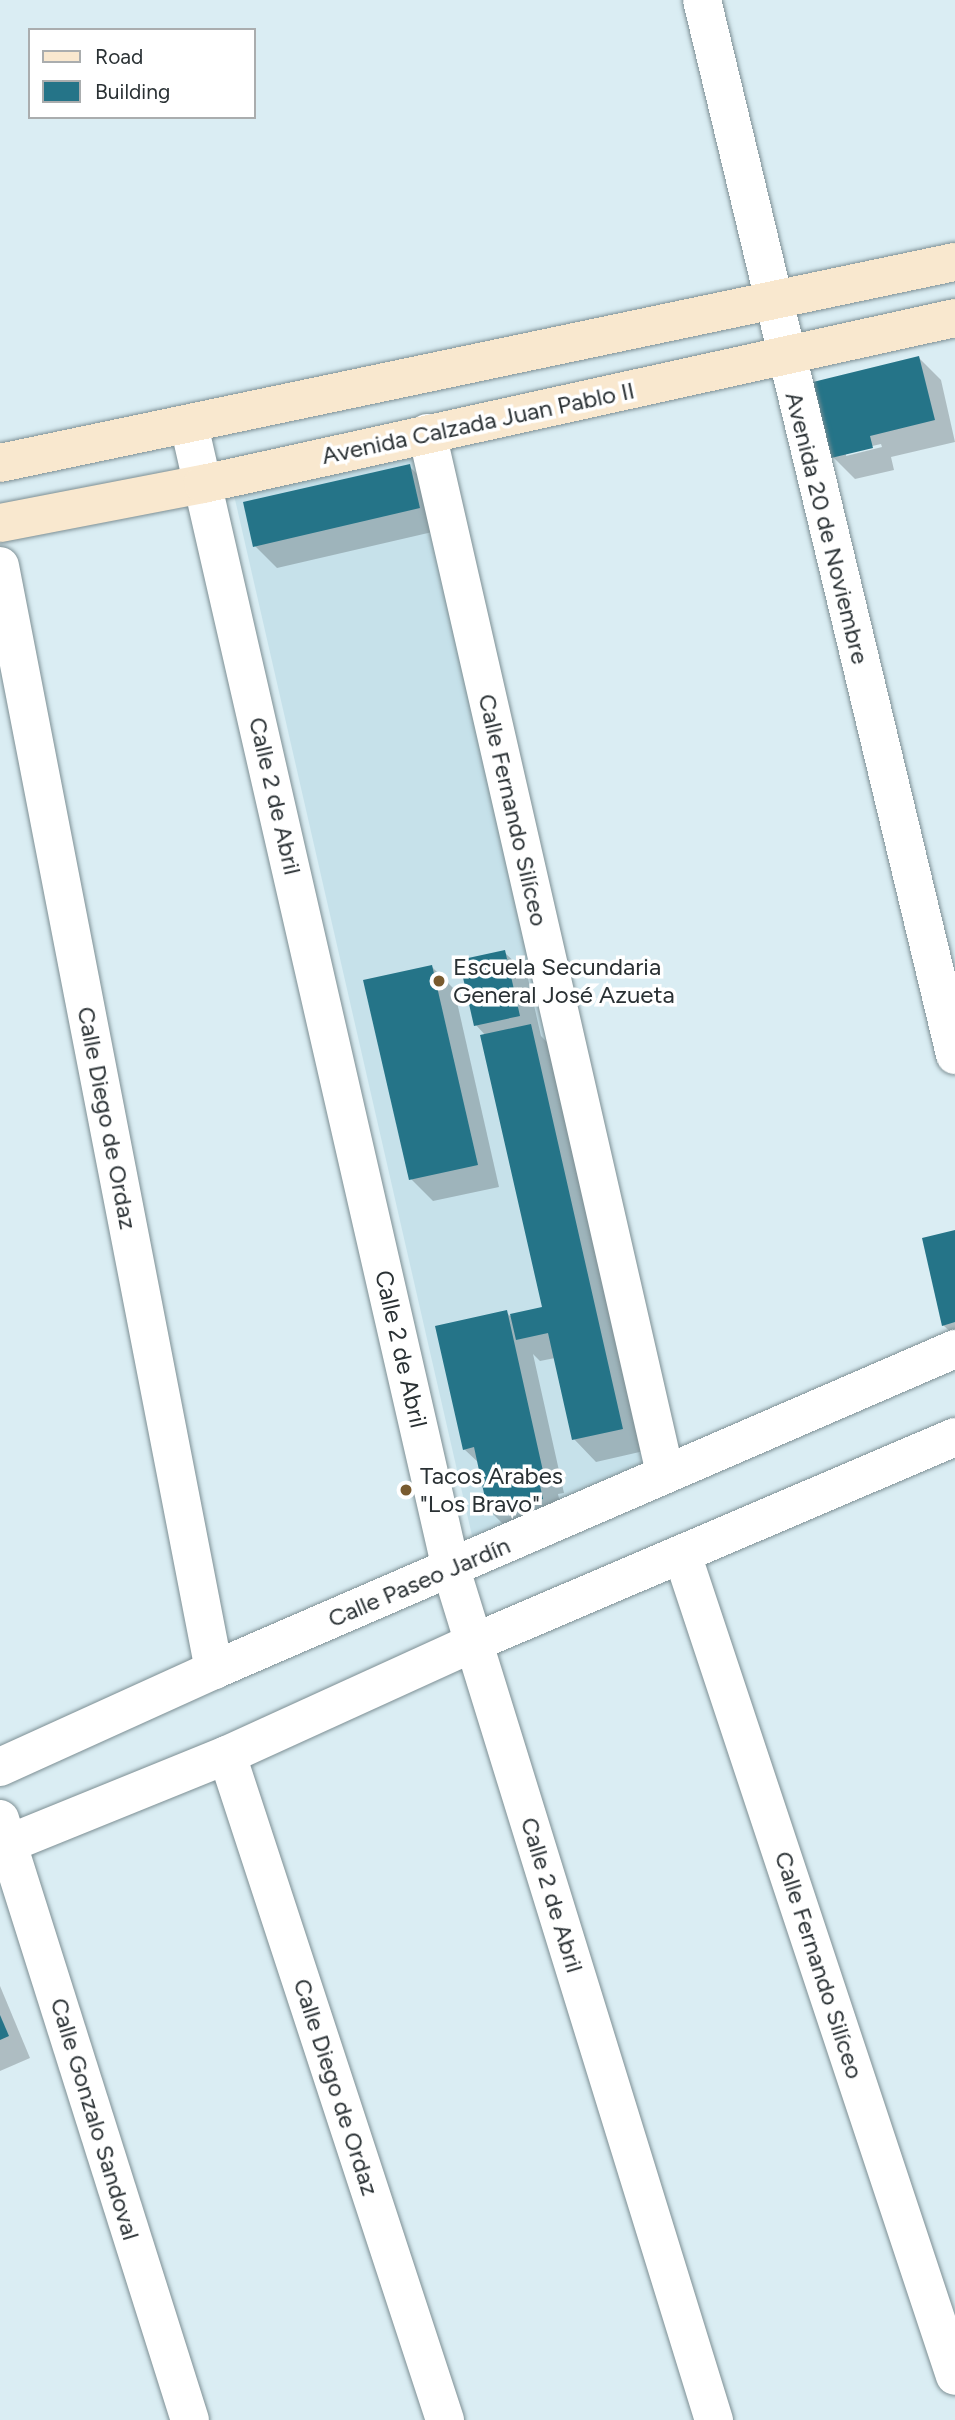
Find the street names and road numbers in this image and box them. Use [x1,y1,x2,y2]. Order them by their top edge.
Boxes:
street label: Avenida Calzada Juan Pablo II [319,376,637,470]
street label: Avenida 20 de Noviembre [779,389,875,667]
street label: Calle Fernando Silíceo [472,691,554,929]
street label: Calle 2 de Abril [243,714,307,878]
street label: Calle Diego de Ordaz [71,1004,143,1232]
street label: Calle 2 de Abril [369,1267,433,1431]
street label: Calle Paseo Jardín [324,1531,514,1633]
street label: Calle 2 de Abril [515,1814,589,1976]
street label: Calle Fernando Silíceo [769,1848,869,2082]
street label: Calle Diego de Ordaz [287,1975,385,2199]
street label: Calle Gonzalo Sandoval [44,1994,146,2244]

